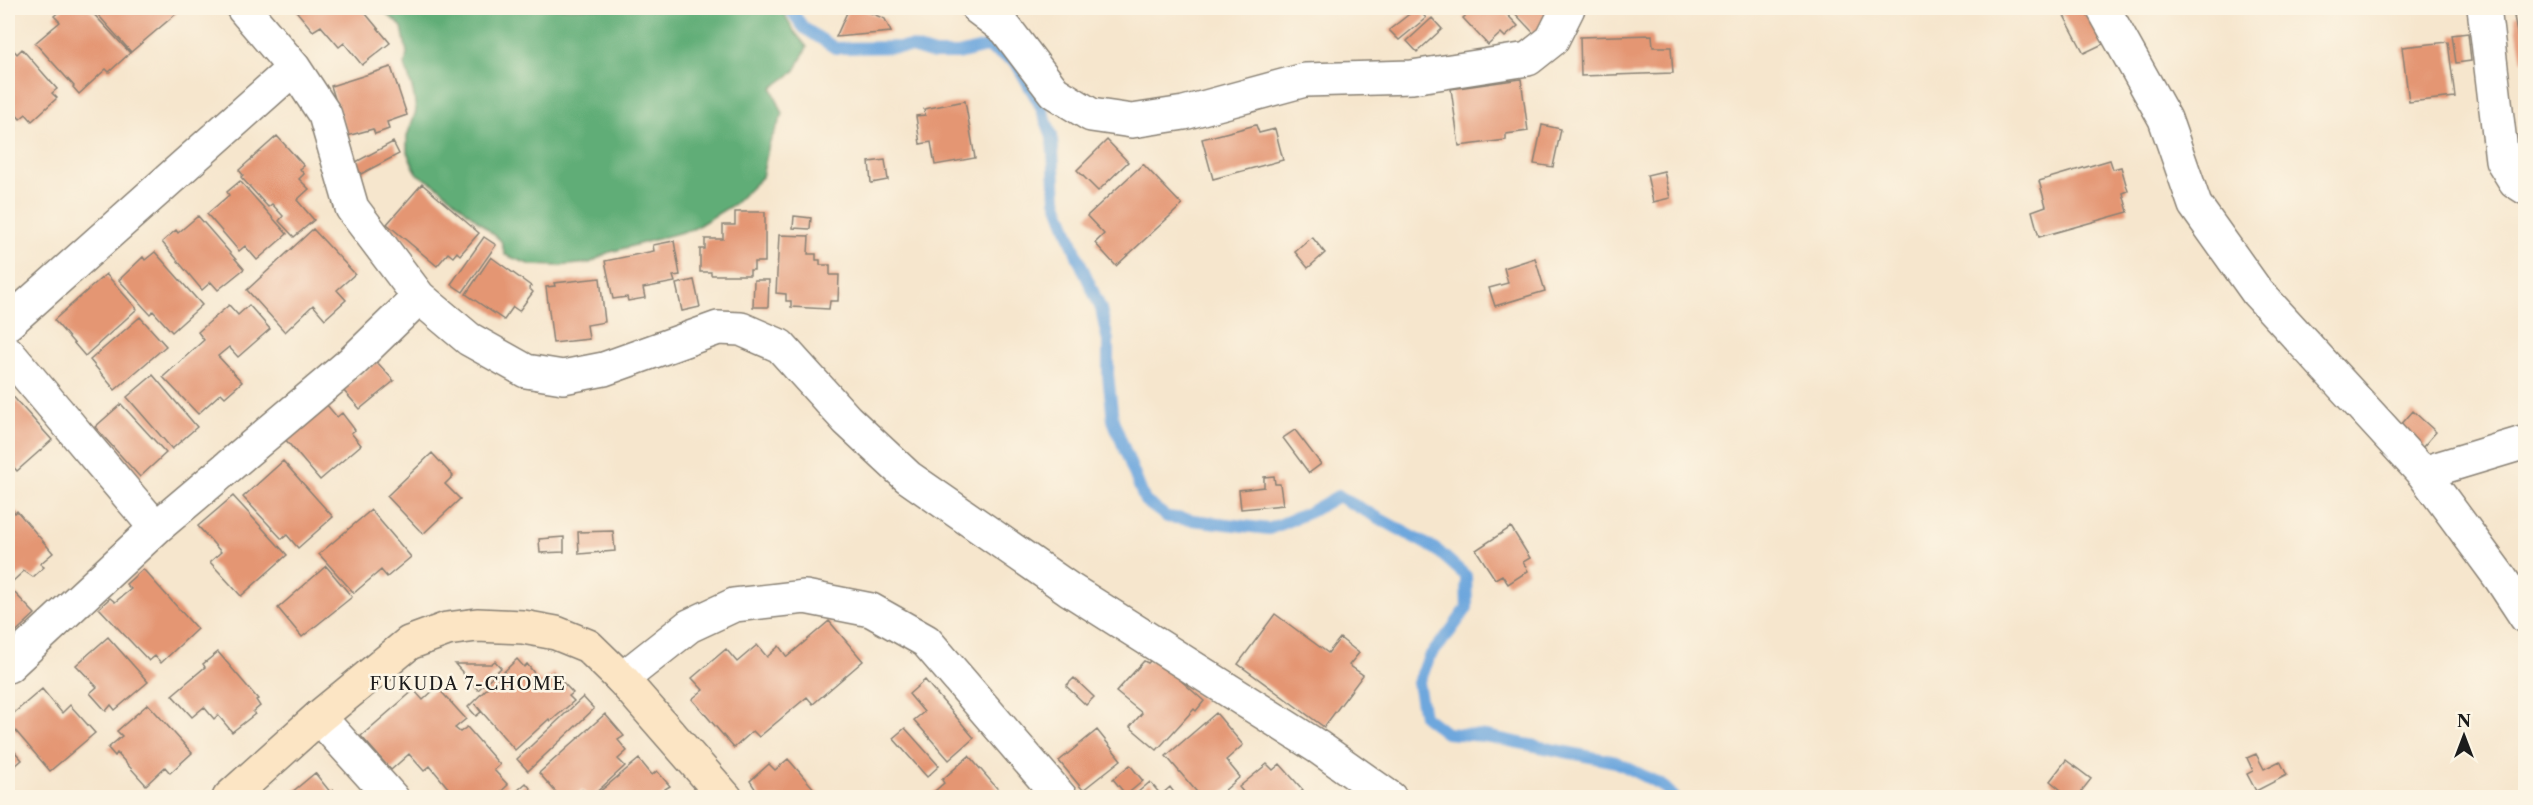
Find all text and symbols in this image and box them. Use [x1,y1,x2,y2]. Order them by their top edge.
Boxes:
district label: FUKUDA 7-CHOME [370,673,566,695]
north arrow [2434,706,2494,766]
text: N [2457,711,2471,731]

